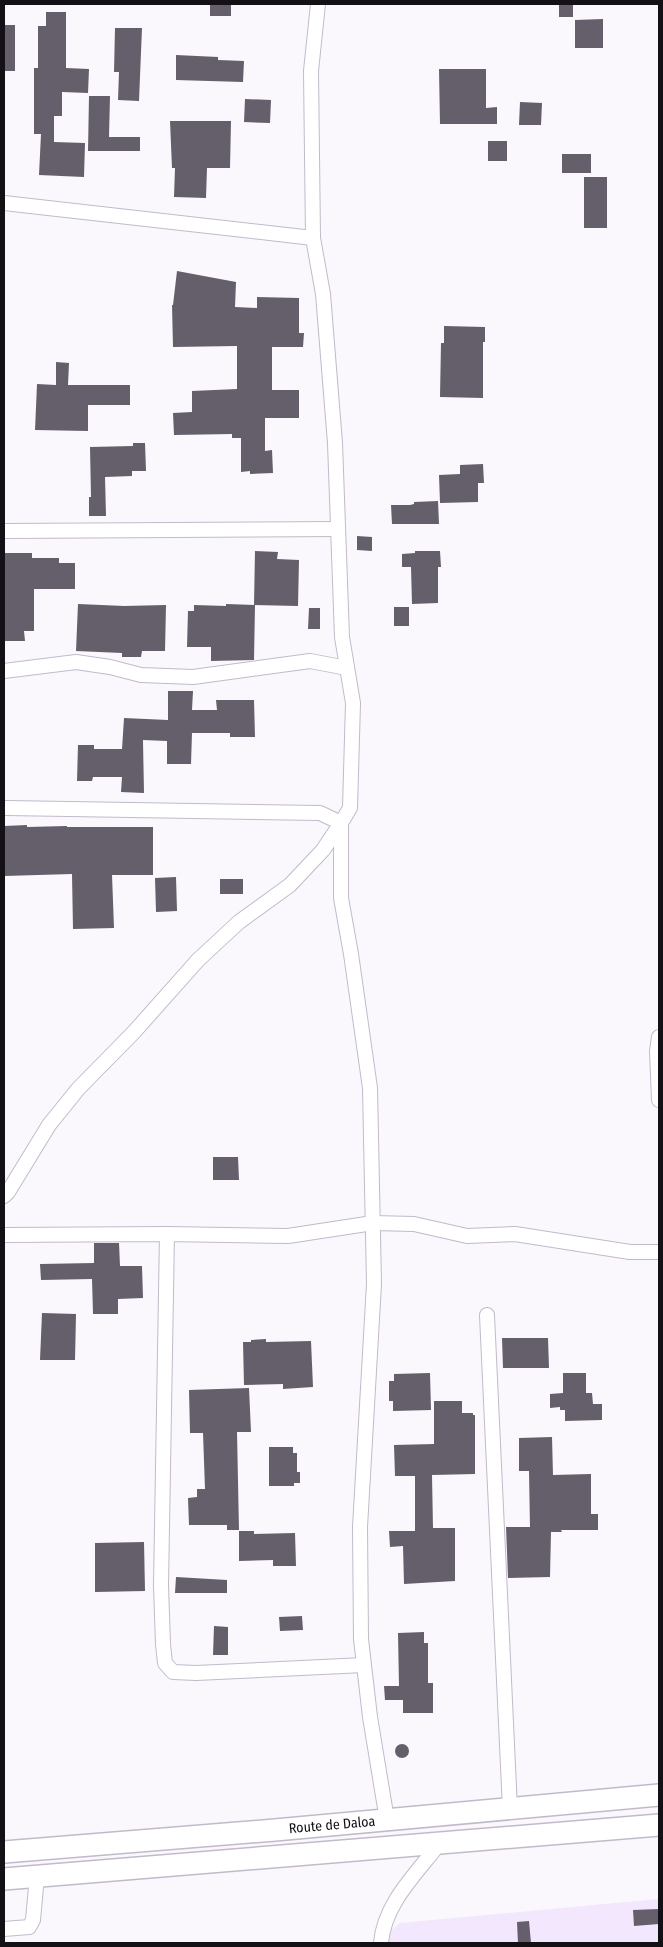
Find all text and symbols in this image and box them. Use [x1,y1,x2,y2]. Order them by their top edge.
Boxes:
street label: Route de Daloa [288,1813,376,1837]

